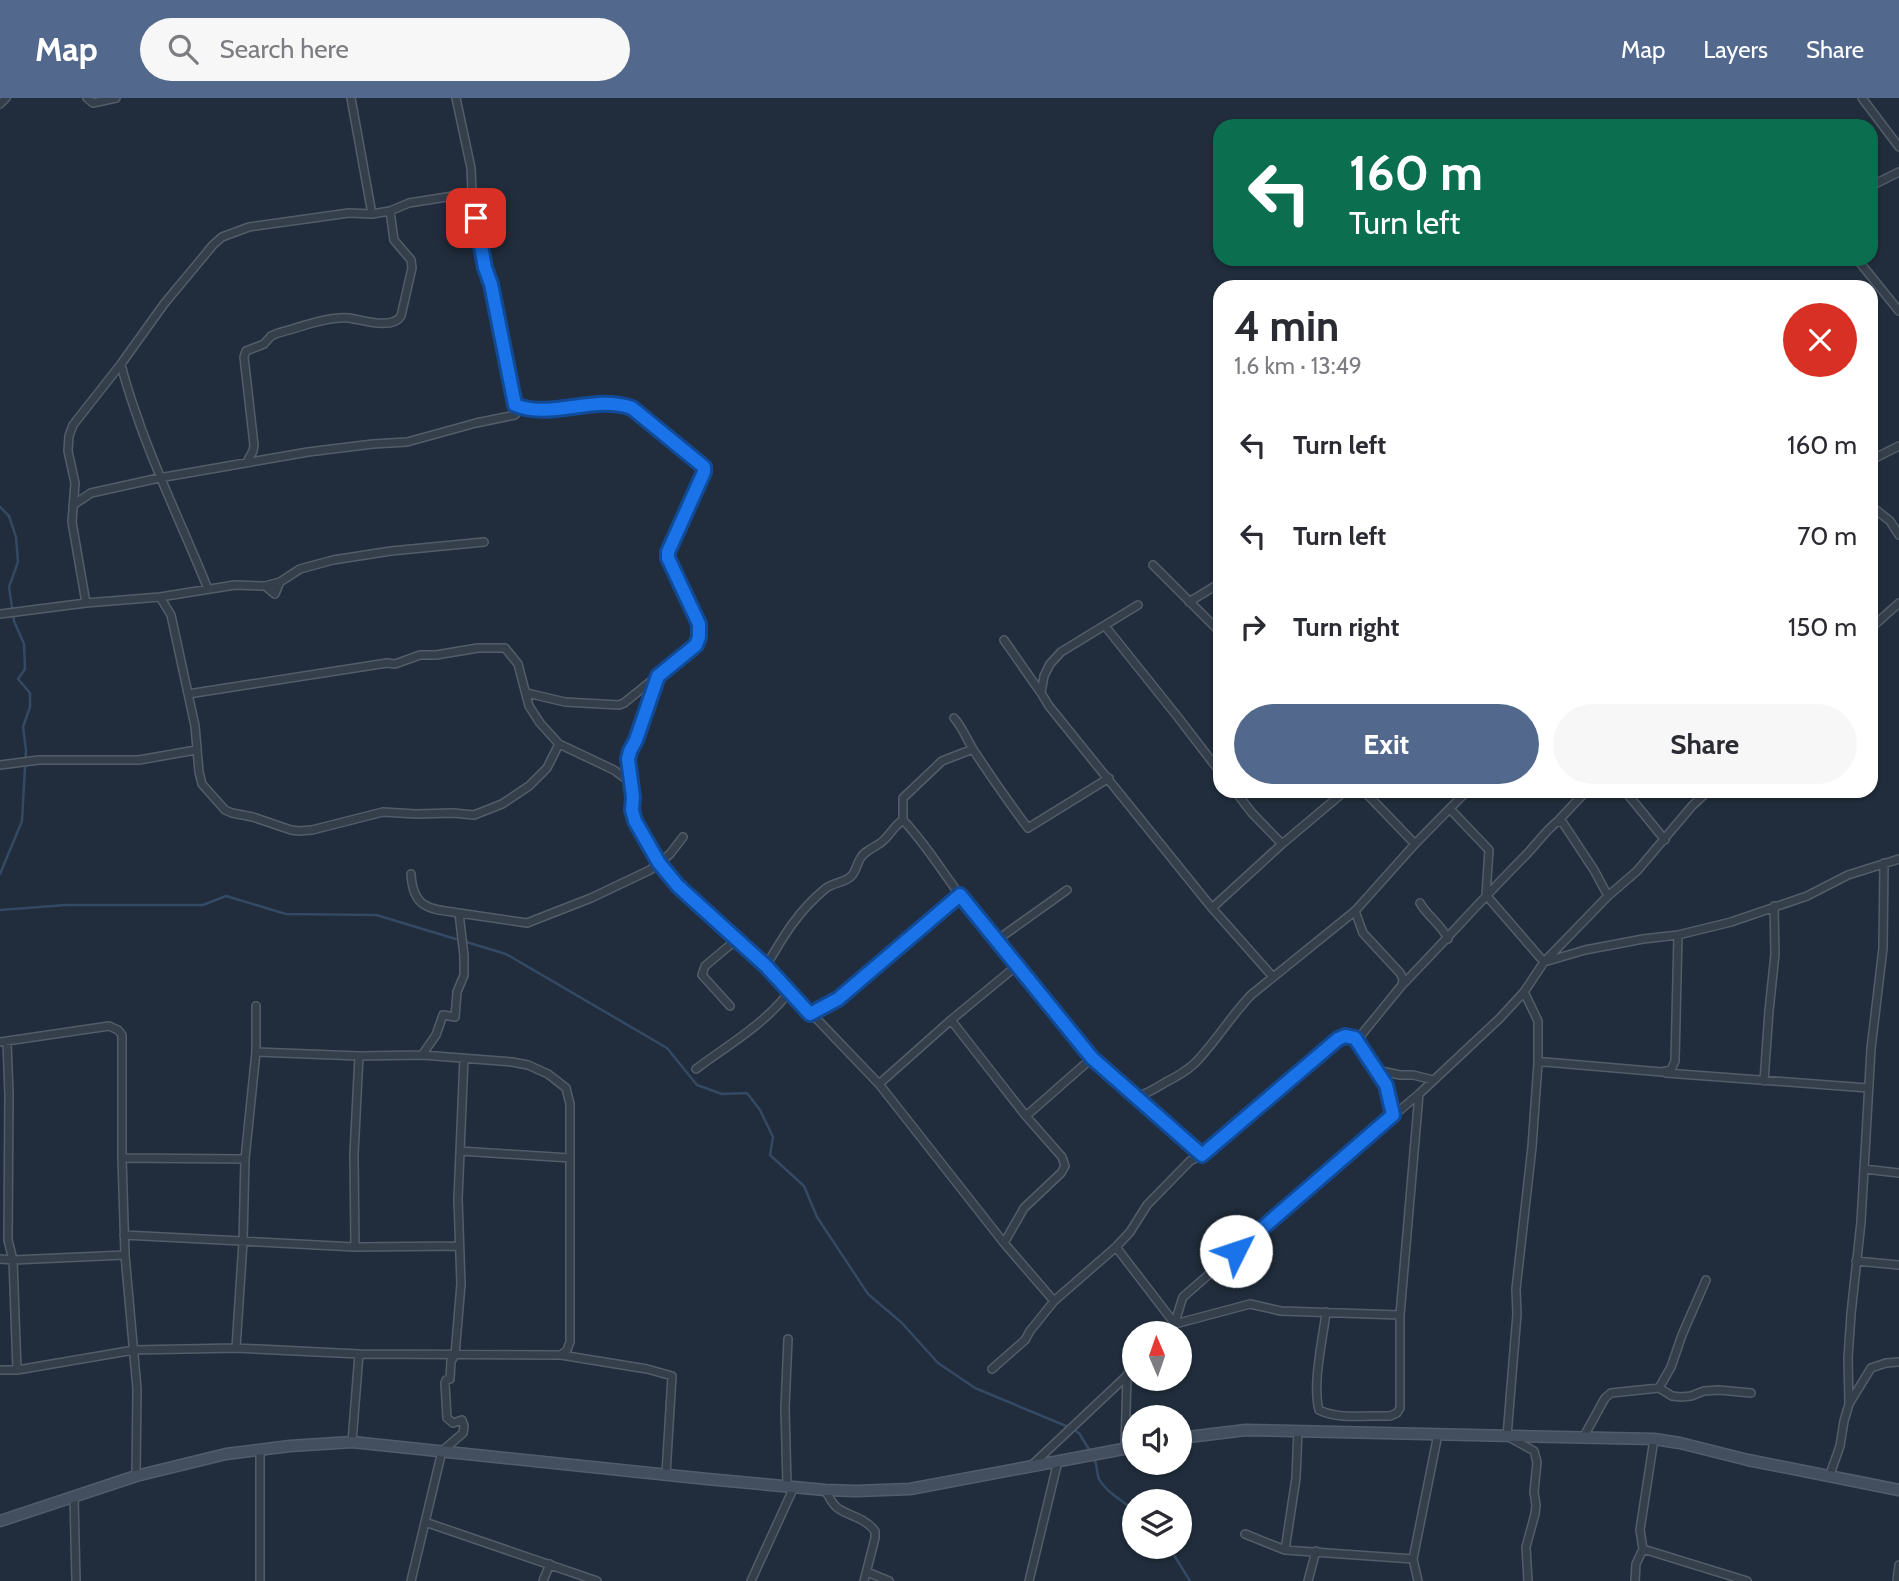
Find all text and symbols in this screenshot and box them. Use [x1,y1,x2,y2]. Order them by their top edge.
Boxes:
search box [140,18,630,81]
text: Map [35,29,98,69]
icon: search [164,30,202,68]
text: Search here [220,33,349,65]
text: Map [1621,35,1665,64]
text: Layers [1703,35,1768,64]
text: Share [1806,35,1864,64]
text: 160 m [1349,143,1483,202]
icon: left [1234,147,1325,238]
pin [446,188,506,248]
icon: arrive [457,199,495,237]
text: Turn left [1349,203,1460,242]
text: 4 min [1234,300,1339,352]
button: close [1783,303,1857,377]
text: 1.6 km · 13:49 [1234,352,1362,380]
icon: left [1234,426,1272,464]
text: Turn left [1293,429,1386,461]
text: 160 m [1787,429,1857,461]
icon: left [1234,517,1272,555]
text: Turn left [1293,520,1386,552]
text: 70 m [1797,520,1857,552]
icon: right [1234,608,1272,646]
text: Turn right [1293,611,1399,643]
text: 150 m [1788,611,1857,643]
button: Exit [1234,704,1539,784]
button: Share [1553,704,1857,784]
position arrow [1199,1214,1273,1288]
north arrow [1122,1321,1192,1391]
map controls [1122,1321,1192,1559]
button: sound [1122,1405,1192,1475]
button: layers [1122,1489,1192,1559]

